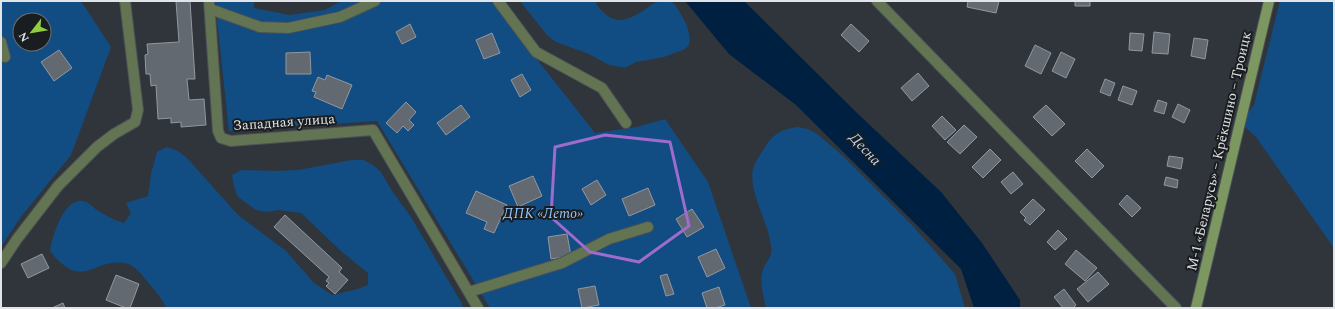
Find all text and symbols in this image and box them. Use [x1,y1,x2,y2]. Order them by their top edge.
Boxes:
north arrow [12,12,52,52]
text: N [14,29,33,45]
street label: М-1 «Беларусь» – Крёкшино – Троицк [1181,29,1257,273]
street label: Западная улица [232,108,336,136]
water label: Десна [843,126,887,171]
park label: ДПК «Лето» [502,203,583,224]

